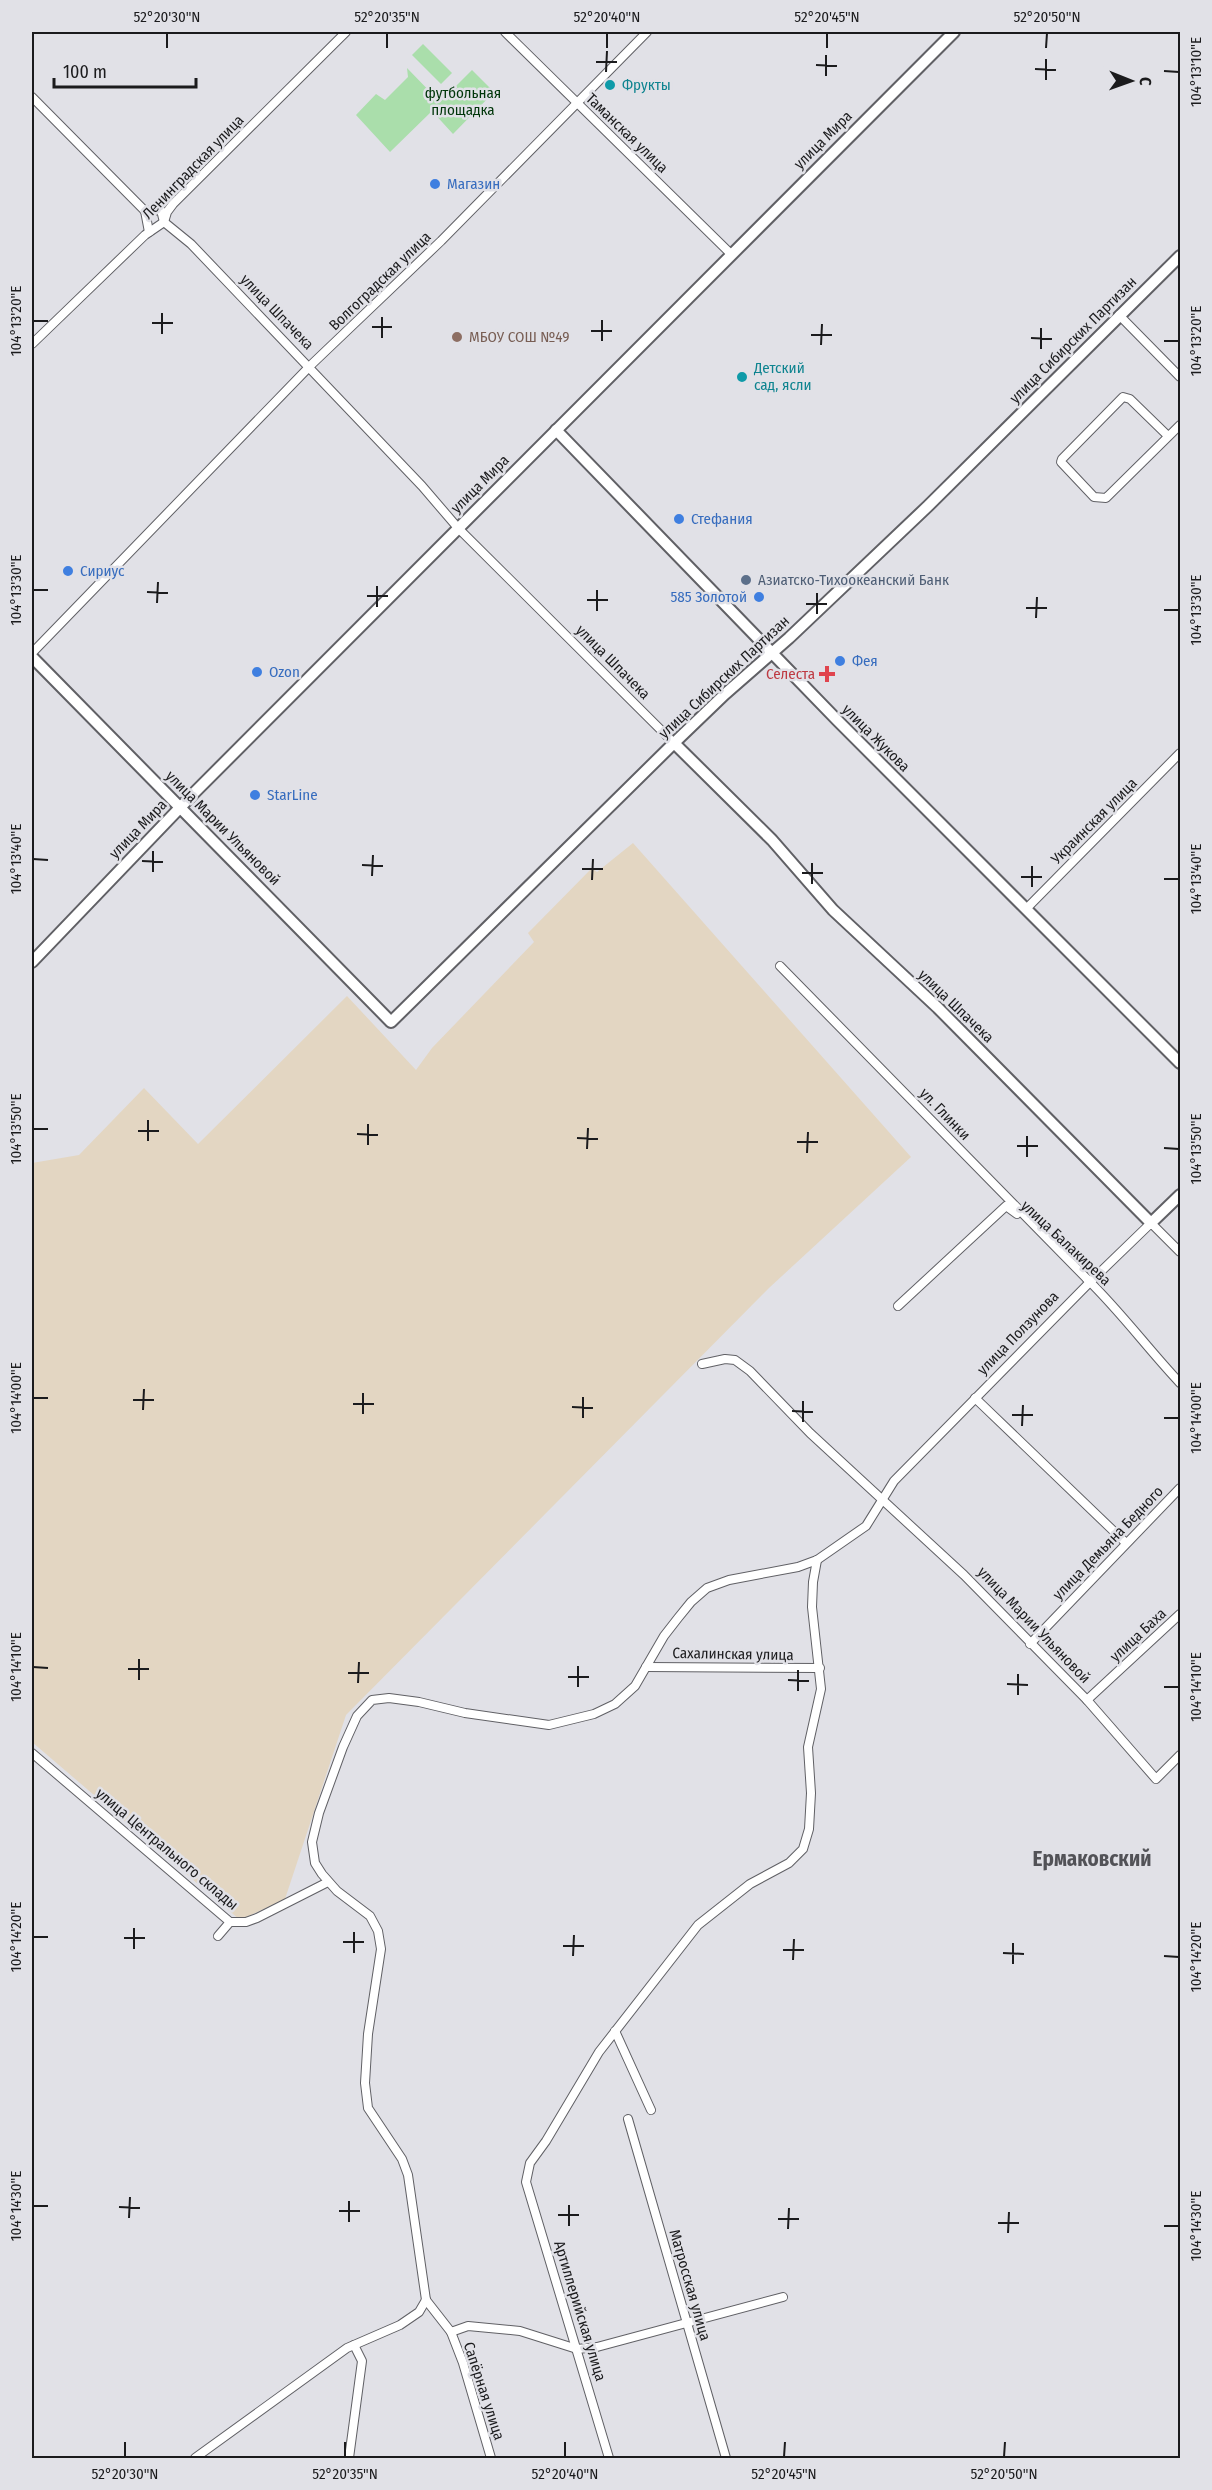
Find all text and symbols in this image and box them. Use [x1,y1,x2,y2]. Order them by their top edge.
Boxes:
text: 52°20'30"N [134,8,200,26]
text: 52°20'35"N [354,8,420,26]
text: 52°20'40"N [574,8,640,26]
text: 52°20'45"N [794,8,860,26]
text: 52°20'50"N [1013,8,1081,26]
text: 104°13'10"E [1187,37,1205,107]
scale bar [54,51,196,89]
north arrow [1101,51,1161,111]
text: 100 m [63,61,107,83]
place label: Фрукты [622,76,671,94]
text: С [1136,77,1155,86]
marker: Фрукты [603,78,617,92]
park label: футбольная площадка [425,84,501,119]
street label: Таманская улица [582,89,672,177]
street label: улица Мира [790,107,856,173]
street label: Ленинградская улица [139,111,247,223]
place label: Магазин [447,175,500,193]
marker: Магазин [428,177,442,191]
street label: Волгоградская улица [325,228,435,334]
street label: улица Шпачека [237,271,317,353]
street label: улица Сибирских Партизан [1006,273,1140,407]
text: 104°13'20"E [7,286,25,356]
text: 104°13'20"E [1187,306,1205,376]
place label: МБОУ СОШ №49 [469,328,570,346]
marker: МБОУ СОШ №49 [450,330,464,344]
place label: Детский сад, ясли [753,359,812,394]
marker: Детский сад, ясли [735,370,749,384]
street label: улица Мира [447,451,513,517]
place label: Стефания [691,510,753,528]
marker: Стефания [672,512,686,526]
text: 104°13'30"E [7,555,25,625]
place label: Сириус [80,562,125,580]
marker: Сириус [61,564,75,578]
place label: Азиатско-Тихоокеанский Банк [758,571,949,589]
marker: Азиатско-Тихоокеанский Банк [739,573,753,587]
text: 104°13'30"E [1187,575,1205,645]
place label: 585 Золотой [670,588,747,606]
marker: 585 Золотой [752,590,766,604]
street label: улица Сибирских Партизан [655,612,793,742]
street label: улица Шпачека [572,621,654,703]
place label: Фея [852,652,878,670]
marker: Фея [833,654,847,668]
place label: Ozon [269,663,300,681]
marker: Ozon [250,665,264,679]
place label: Селеста [766,665,815,683]
marker: Селеста [820,667,834,681]
street label: улица Жукова [838,700,914,776]
street label: улица Марии Ульяновой [162,767,284,889]
street label: Украинская улица [1047,774,1141,868]
place label: StarLine [267,786,318,804]
marker: StarLine [248,788,262,802]
street label: улица Мира [105,796,171,862]
text: 104°13'40"E [7,824,25,894]
text: 104°13'40"E [1187,844,1205,914]
street label: улица Шпачека [915,966,997,1046]
street label: ул. Глинки [916,1084,974,1144]
text: 104°13'50"E [7,1094,25,1164]
text: 104°13'50"E [1187,1114,1205,1184]
street label: улица Балакирева [1017,1197,1115,1289]
street label: улица Ползунова [974,1287,1062,1379]
text: 104°14'00"E [7,1362,25,1434]
text: 104°14'00"E [1187,1382,1205,1454]
street label: улица Демьяна Бедного [1049,1482,1167,1604]
street label: улица Марии Ульяновой [974,1563,1094,1687]
street label: улица Баха [1106,1605,1170,1665]
text: 104°14'10"E [7,1632,25,1702]
street label: Сахалинская улица [672,1644,794,1664]
text: 104°14'10"E [1187,1652,1205,1722]
street label: улица Центрального склады [92,1784,242,1914]
district label: Ермаковский [1033,1846,1151,1872]
text: 104°14'20"E [7,1902,25,1972]
text: 104°14'20"E [1187,1922,1205,1992]
text: 104°14'30"E [7,2171,25,2241]
text: 104°14'30"E [1187,2191,1205,2261]
street label: Матросская улица [666,2227,714,2343]
street label: Артиллерийская улица [550,2239,610,2383]
street label: Сапёрная улица [460,2340,508,2442]
text: 52°20'30"N [92,2465,158,2483]
text: 52°20'35"N [312,2465,378,2483]
text: 52°20'40"N [532,2465,598,2483]
text: 52°20'45"N [751,2465,817,2483]
text: 52°20'50"N [970,2465,1038,2483]

